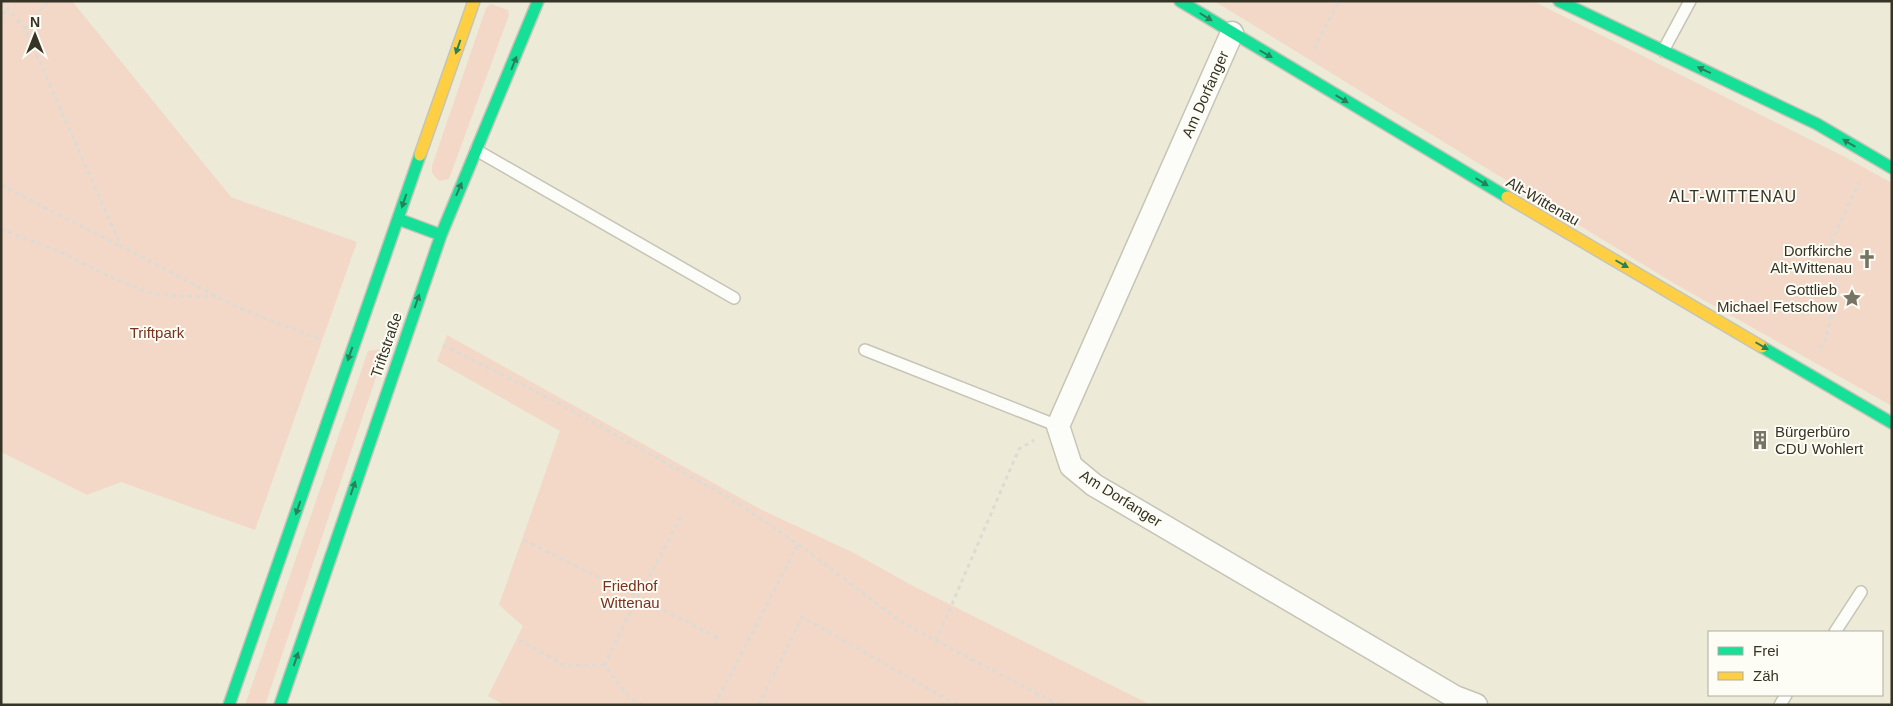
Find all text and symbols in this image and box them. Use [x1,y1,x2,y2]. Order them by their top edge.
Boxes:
north arrow [10,10,60,60]
one-way arrow [1200,13,1213,22]
text: N [30,14,40,30]
one-way arrow [454,40,461,55]
street label: Am Dorfanger [1178,48,1232,140]
one-way arrow [1260,49,1273,58]
one-way arrow [510,56,518,70]
one-way arrow [1697,66,1711,74]
one-way arrow [1336,94,1349,103]
one-way arrow [1843,139,1856,148]
street label: Alt-Wittenau [1503,173,1583,229]
one-way arrow [1475,178,1488,187]
one-way arrow [456,182,464,196]
district label: ALT-WITTENAU [1669,188,1797,205]
one-way arrow [400,193,408,208]
place label: Dorfkirche Alt-Wittenau [1770,242,1852,276]
church icon: Dorfkirche Alt-Wittenau [1856,248,1878,270]
one-way arrow [1615,260,1629,269]
place label: Gottlieb Michael Fetschow [1717,281,1837,315]
place icon: Gottlieb Michael Fetschow [1841,287,1863,309]
one-way arrow [414,294,421,309]
street label: Triftstraße [367,310,405,380]
park label: Triftpark [130,324,185,341]
one-way arrow [1756,342,1769,351]
one-way arrow [346,346,353,361]
place label: Bürgerbüro CDU Wohlert [1775,423,1864,457]
building icon: Bürgerbüro CDU Wohlert [1749,429,1771,451]
street label: Am Dorfanger [1077,466,1165,530]
one-way arrow [350,480,358,495]
one-way arrow [293,500,301,515]
park label: Friedhof Wittenau [600,577,660,611]
legend [1708,631,1883,696]
text: Frei [1753,642,1779,659]
one-way arrow [293,651,300,666]
text: Zäh [1753,667,1779,684]

